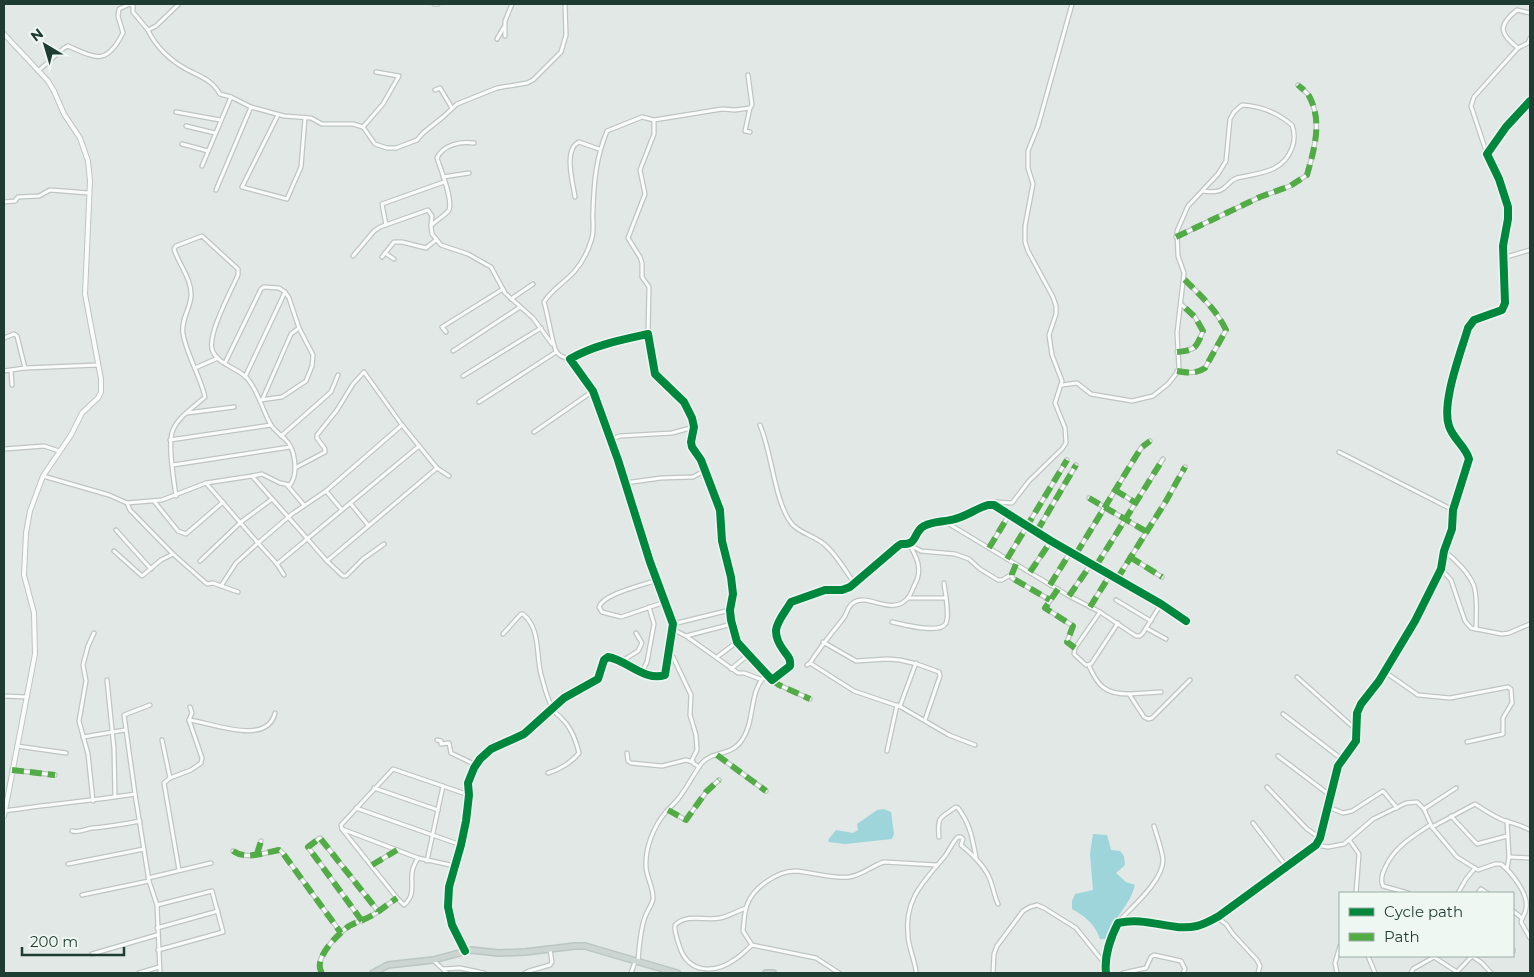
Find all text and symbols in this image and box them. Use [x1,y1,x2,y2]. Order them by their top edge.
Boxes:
north arrow [20,20,70,70]
text: N [27,24,47,45]
legend [1339,892,1514,957]
text: Cycle path [1384,902,1463,921]
scale bar [22,924,125,956]
text: Path [1384,927,1420,946]
text: 200 m [30,932,78,951]

